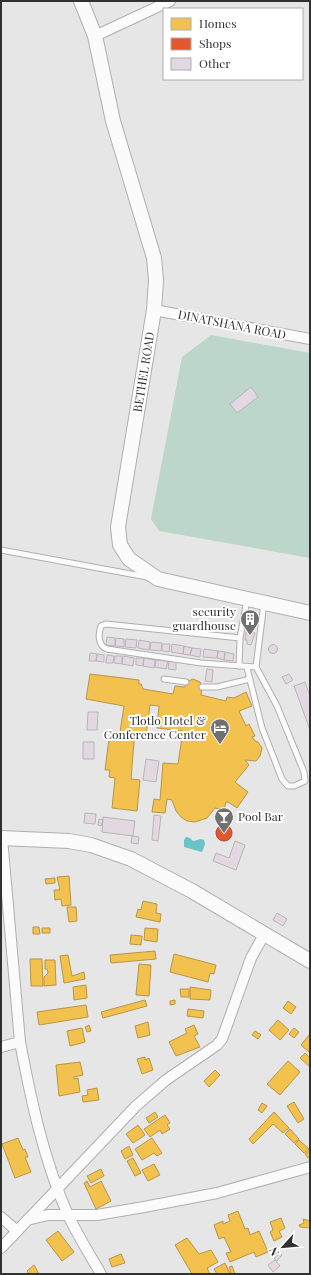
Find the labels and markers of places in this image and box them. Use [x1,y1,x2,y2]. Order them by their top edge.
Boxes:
place label: security guardhouse [173,603,236,633]
building icon: security guardhouse [239,608,261,636]
place label: Tlotlo Hotel & Conference Center [104,712,207,742]
hotel icon: Tlotlo Hotel & Conference Center [209,717,231,745]
bar icon: Pool Bar [213,806,235,834]
place label: Pool Bar [238,808,284,824]

